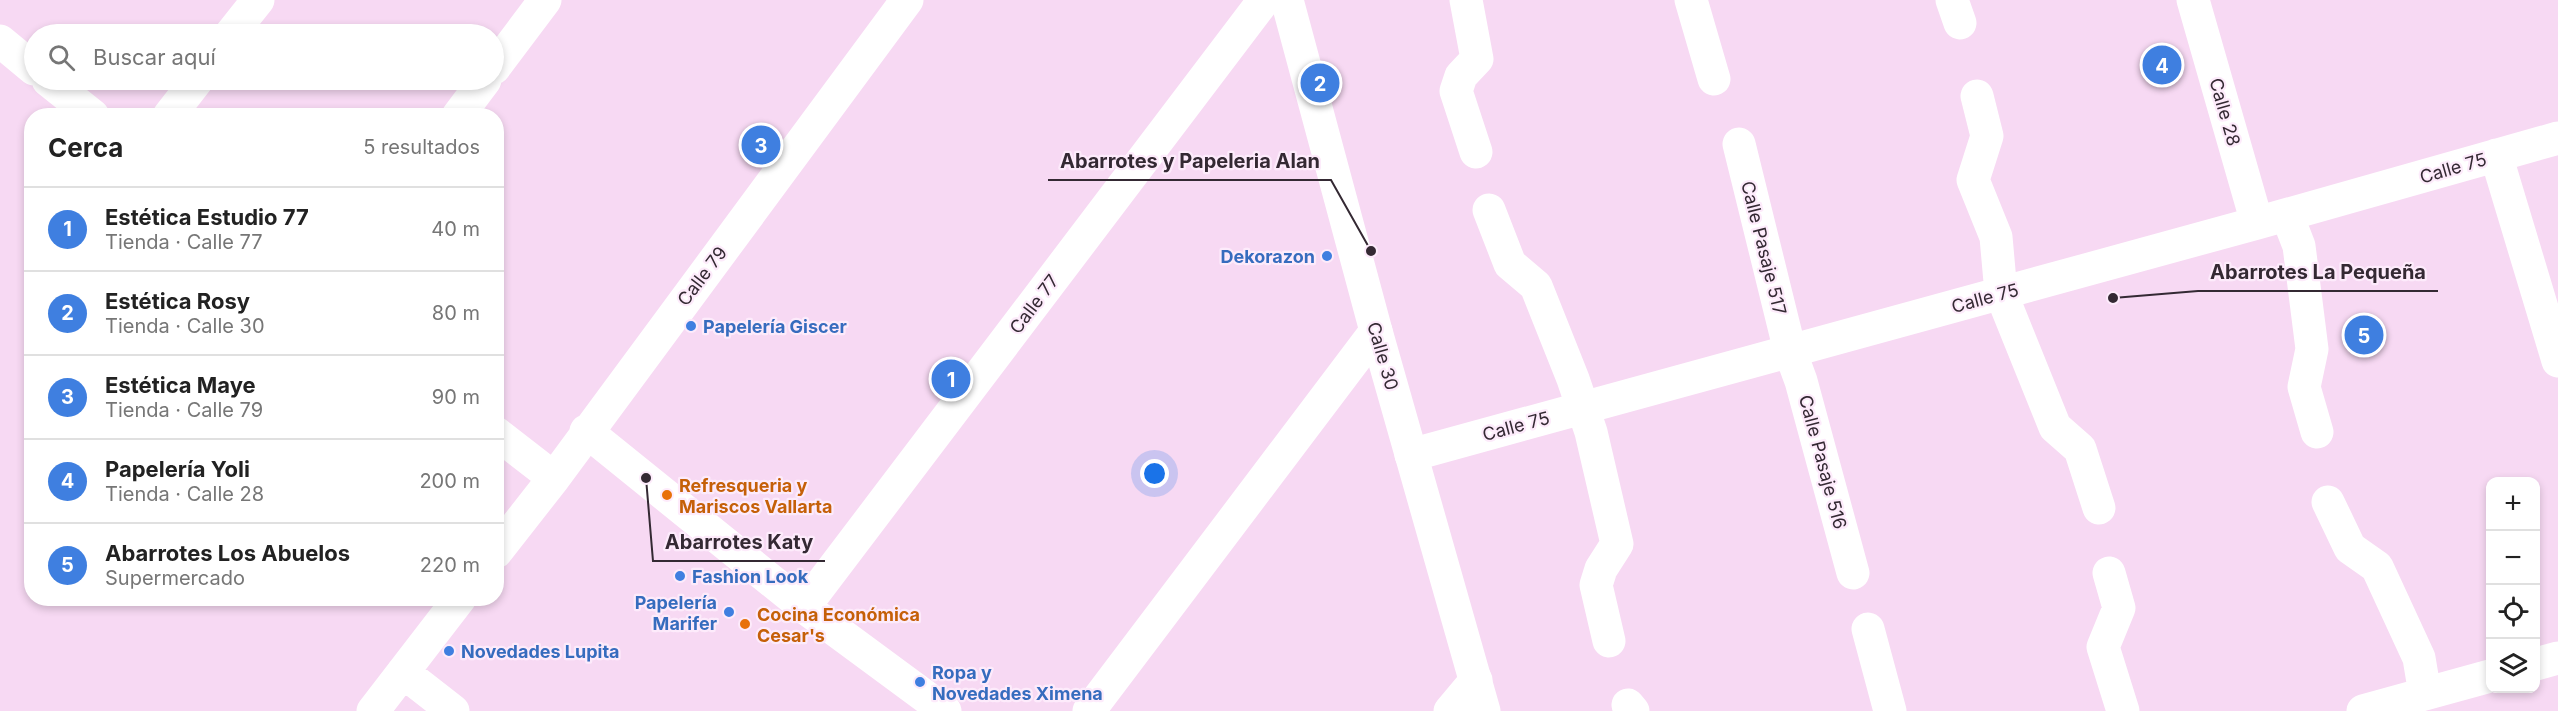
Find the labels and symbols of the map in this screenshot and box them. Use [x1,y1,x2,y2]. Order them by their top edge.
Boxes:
pin: 4 [2142,42,2182,88]
pin: 2 [1300,60,1340,106]
street label: Calle 28 [2205,76,2245,148]
pin: 3 [742,122,780,168]
callout: Abarrotes y Papeleria Alan [1048,142,1331,180]
street label: Calle 75 [2417,148,2489,188]
text: Abarrotes y Papeleria Alan [1060,149,1320,173]
street label: Calle Pasaje 517 [1737,179,1791,317]
street label: Calle 79 [673,242,731,310]
place label: Dekorazon [1220,246,1315,267]
marker: Dekorazon [1320,249,1334,263]
callout: Abarrotes La Pequeña [2198,253,2438,291]
text: Abarrotes La Pequeña [2210,260,2426,284]
street label: Calle 77 [1005,270,1063,338]
street label: Calle 75 [1949,279,2021,317]
pin: 5 [2344,312,2384,358]
place label: Papelería Giscer [703,316,847,337]
marker: Papelería Giscer [684,319,698,333]
street label: Calle 30 [1363,319,1403,393]
pin: 1 [932,356,970,401]
street label: Calle Pasaje 516 [1795,393,1851,531]
street label: Calle 75 [1480,407,1552,445]
your location [1140,459,1169,488]
place label: Refresqueria y Mariscos Vallarta [679,475,832,517]
marker: Refresqueria y Mariscos Vallarta [660,488,674,502]
callout: Abarrotes Katy [653,523,825,561]
text: Abarrotes Katy [665,530,813,554]
place label: Fashion Look [692,566,809,587]
marker: Fashion Look [673,569,687,583]
place label: Papelería Marifer [635,592,717,634]
place label: Cocina Económica Cesar's [757,604,920,646]
marker: Papelería Marifer [722,605,736,619]
marker: Cocina Económica Cesar's [738,617,752,631]
place label: Novedades Lupita [461,641,620,662]
marker: Novedades Lupita [442,644,456,658]
place label: Ropa y Novedades Ximena [932,662,1103,704]
marker: Ropa y Novedades Ximena [913,675,927,689]

